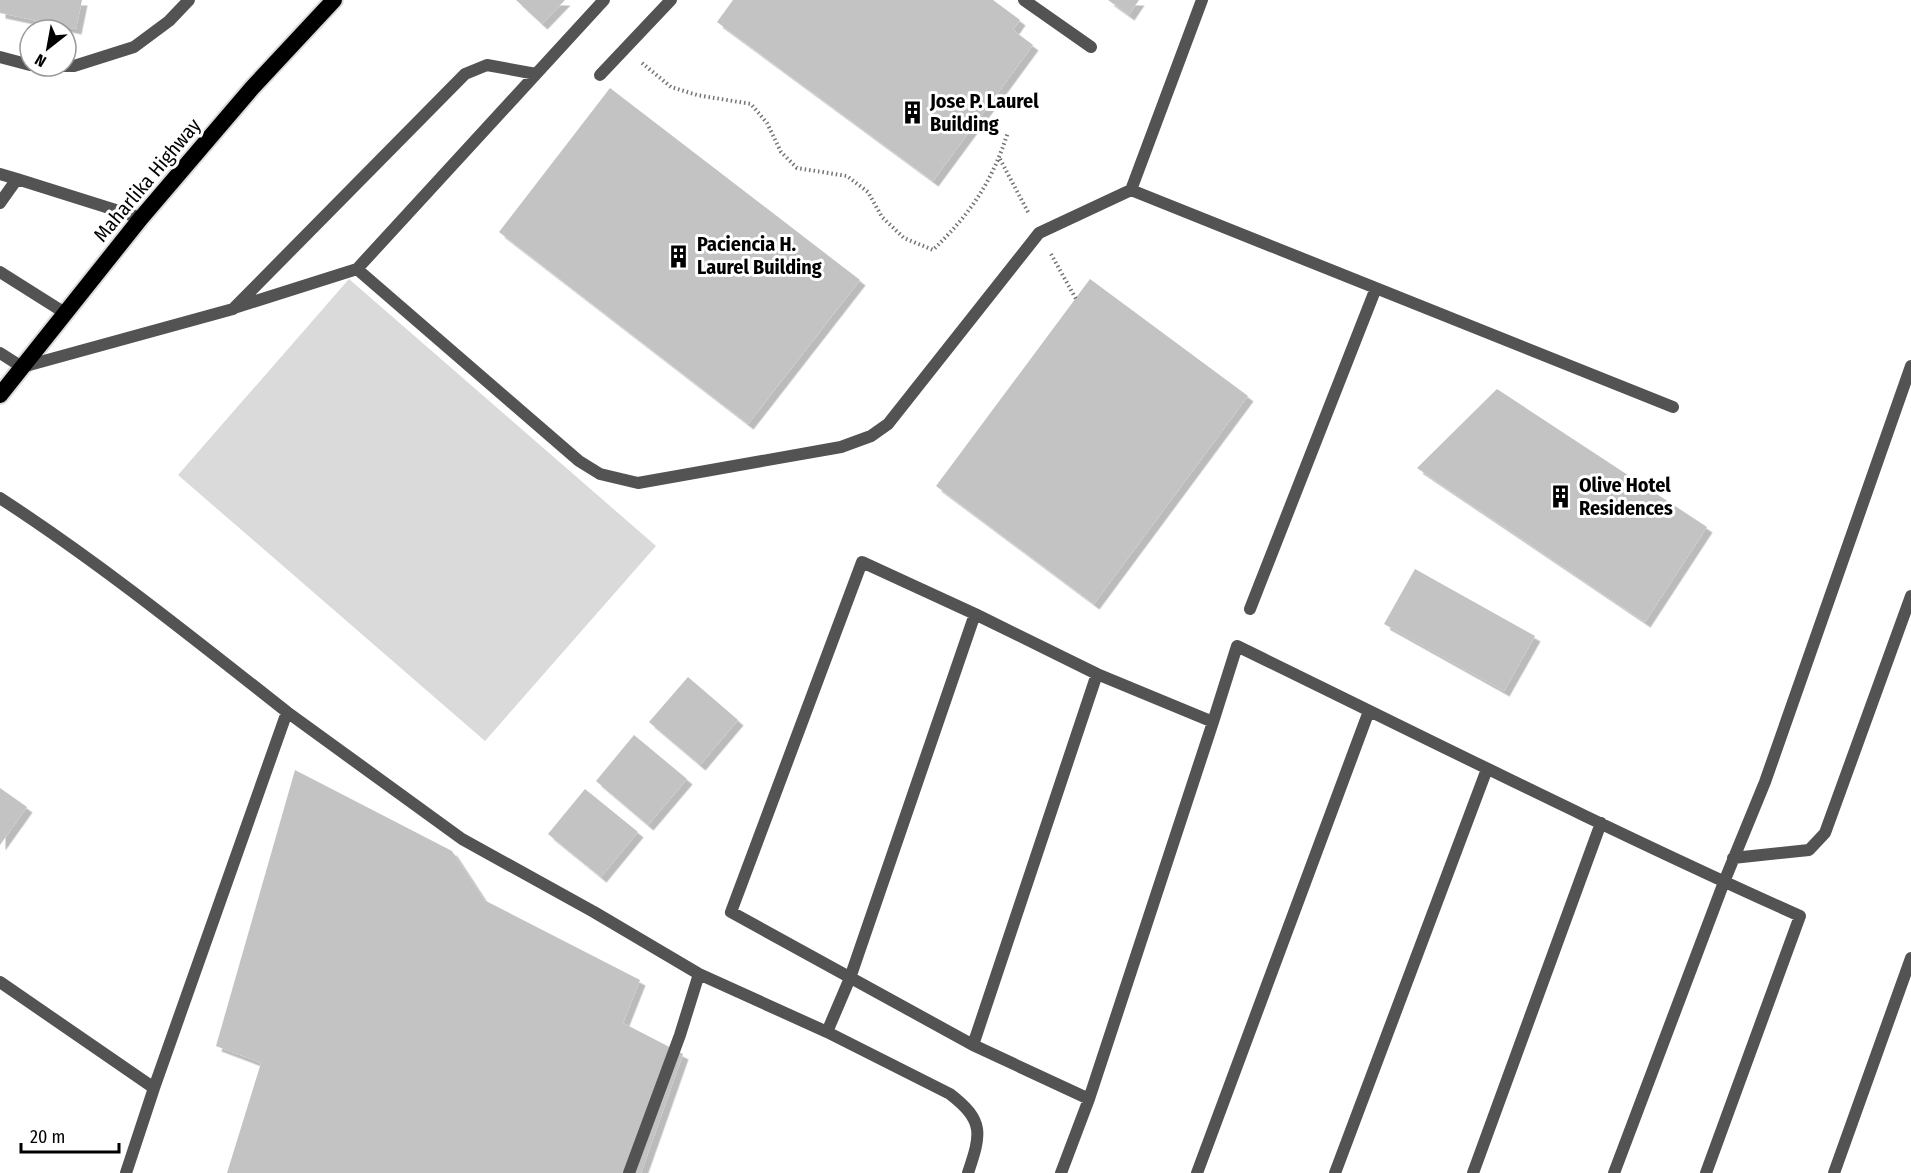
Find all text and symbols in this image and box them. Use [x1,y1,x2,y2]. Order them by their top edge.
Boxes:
north arrow [18,18,78,78]
text: N [32,50,50,71]
place label: Jose P. Laurel Building [929,89,1039,136]
building icon: Jose P. Laurel Building [899,100,925,126]
street label: Maharlika Highway [88,113,206,247]
place label: Paciencia H. Laurel Building [697,232,822,279]
building icon: Paciencia H. Laurel Building [666,243,692,269]
place label: Olive Hotel Residences [1579,473,1673,520]
building icon: Olive Hotel Residences [1548,484,1574,510]
scale bar [21,1116,118,1154]
text: 20 m [30,1126,65,1148]

